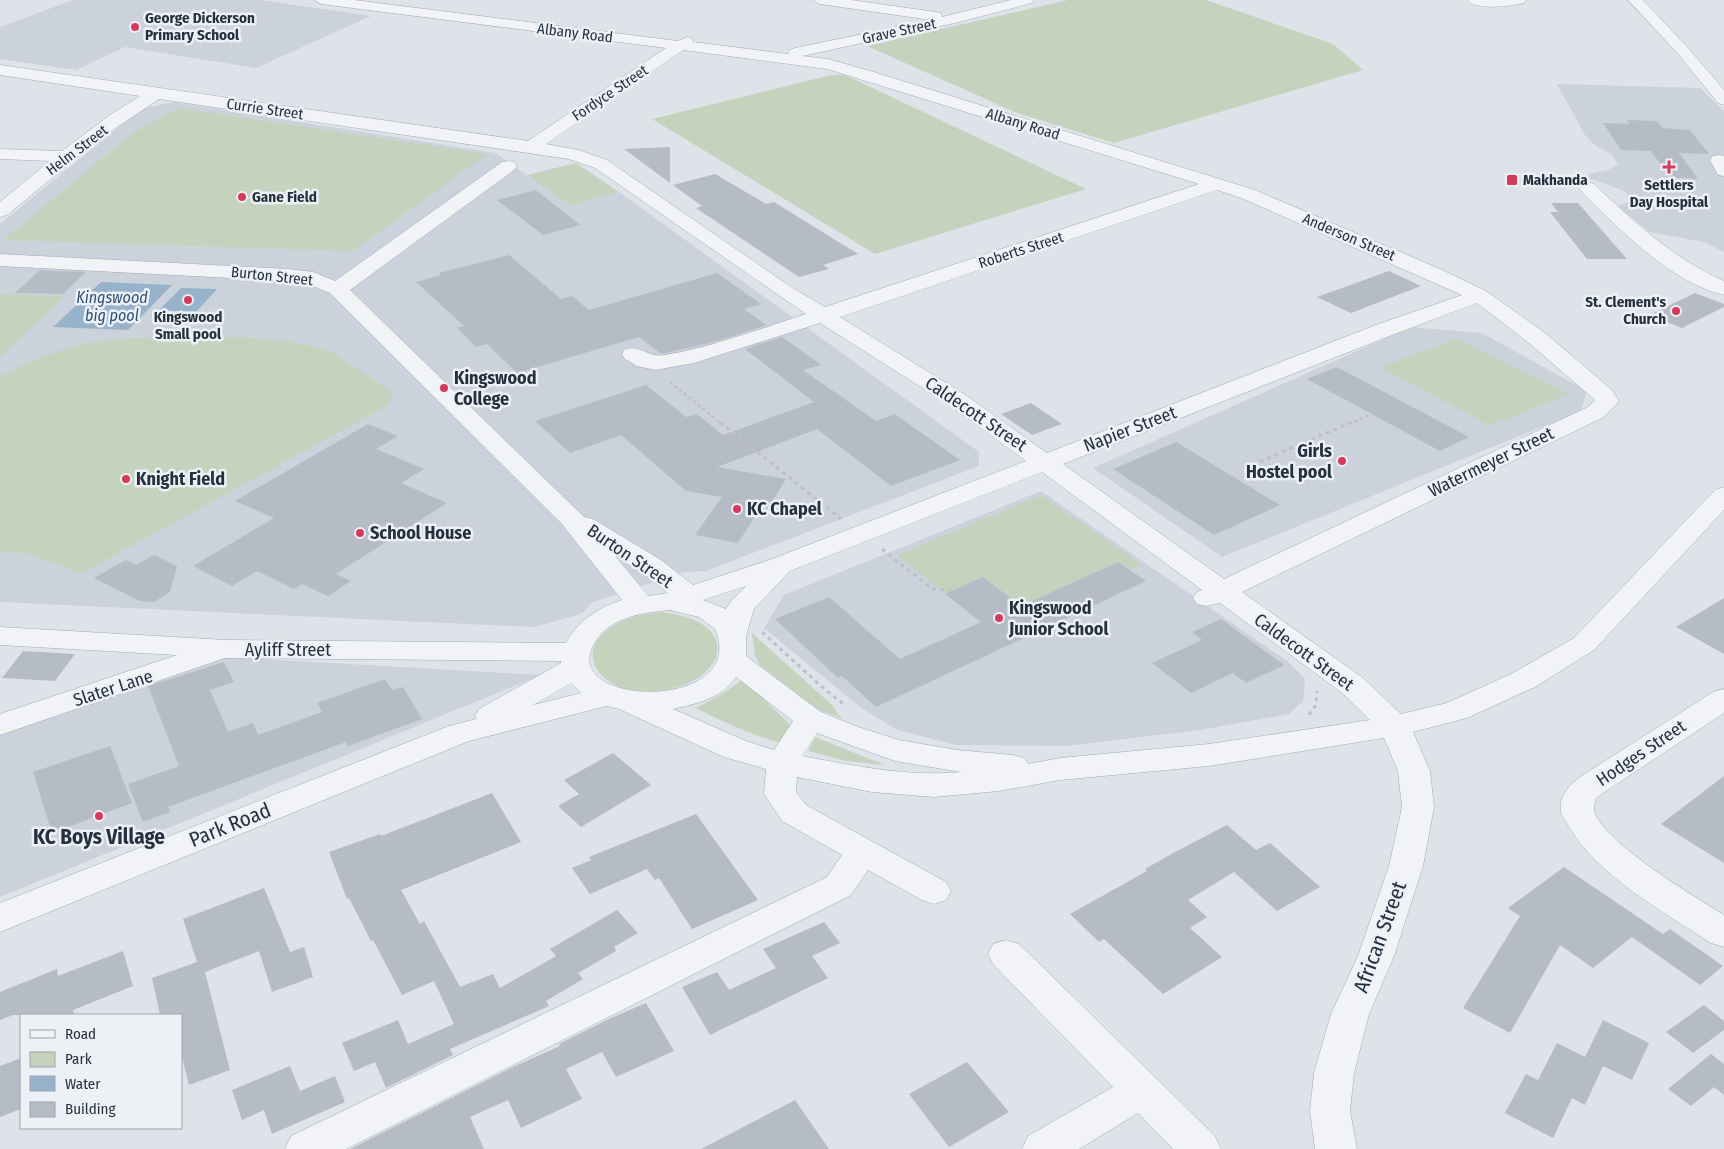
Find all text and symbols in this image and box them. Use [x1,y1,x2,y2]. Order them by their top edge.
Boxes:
place label: George Dickerson Primary School [145,9,255,44]
street label: Grave Street [860,14,938,48]
street label: Albany Road [536,19,614,47]
marker: George Dickerson Primary School [129,21,141,33]
street label: Fordyce Street [569,61,651,125]
street label: Currie Street [225,95,305,123]
street label: Albany Road [984,104,1062,144]
street label: Helm Street [43,121,111,179]
marker: Settlers Day Hospital [1662,160,1676,174]
place label: Makhanda [1523,171,1588,189]
marker: Makhanda [1505,173,1519,187]
place label: Settlers Day Hospital [1630,176,1709,211]
place label: Gane Field [252,188,317,206]
marker: Gane Field [236,191,248,203]
street label: Anderson Street [1300,209,1398,265]
street label: Roberts Street [976,228,1066,272]
street label: Burton Street [230,263,314,289]
water label: Kingswood big pool [76,288,148,325]
place label: St. Clement's Church [1585,293,1666,328]
marker: Kingswood Small pool [182,294,194,306]
marker: St. Clement's Church [1670,305,1682,317]
place label: Kingswood Small pool [154,308,222,343]
place label: Kingswood College [454,367,536,410]
street label: Caldecott Street [921,372,1031,456]
marker: Kingswood College [438,382,450,394]
street label: Napier Street [1081,401,1180,457]
street label: Watermeyer Street [1425,422,1557,502]
place label: Girls Hostel pool [1246,440,1332,483]
marker: Girls Hostel pool [1336,455,1348,467]
place label: Knight Field [136,468,225,490]
marker: Knight Field [120,473,132,485]
place label: KC Chapel [747,498,822,520]
marker: KC Chapel [731,503,743,515]
street label: Burton Street [583,519,677,593]
place label: School House [370,522,471,544]
marker: School House [354,527,366,539]
place label: Kingswood Junior School [1008,597,1108,640]
street label: Caldecott Street [1250,608,1358,696]
marker: Kingswood Junior School [993,612,1005,624]
street label: Ayliff Street [245,639,331,661]
street label: Slater Lane [70,665,156,711]
street label: Hodges Street [1592,715,1690,791]
street label: Park Road [185,797,275,853]
marker: KC Boys Village [93,810,105,822]
place label: KC Boys Village [33,824,165,850]
street label: African Street [1348,878,1412,996]
legend [20,1014,182,1129]
text: Road [65,1025,96,1043]
text: Park [65,1050,92,1068]
text: Water [65,1075,101,1093]
text: Building [65,1100,116,1118]

